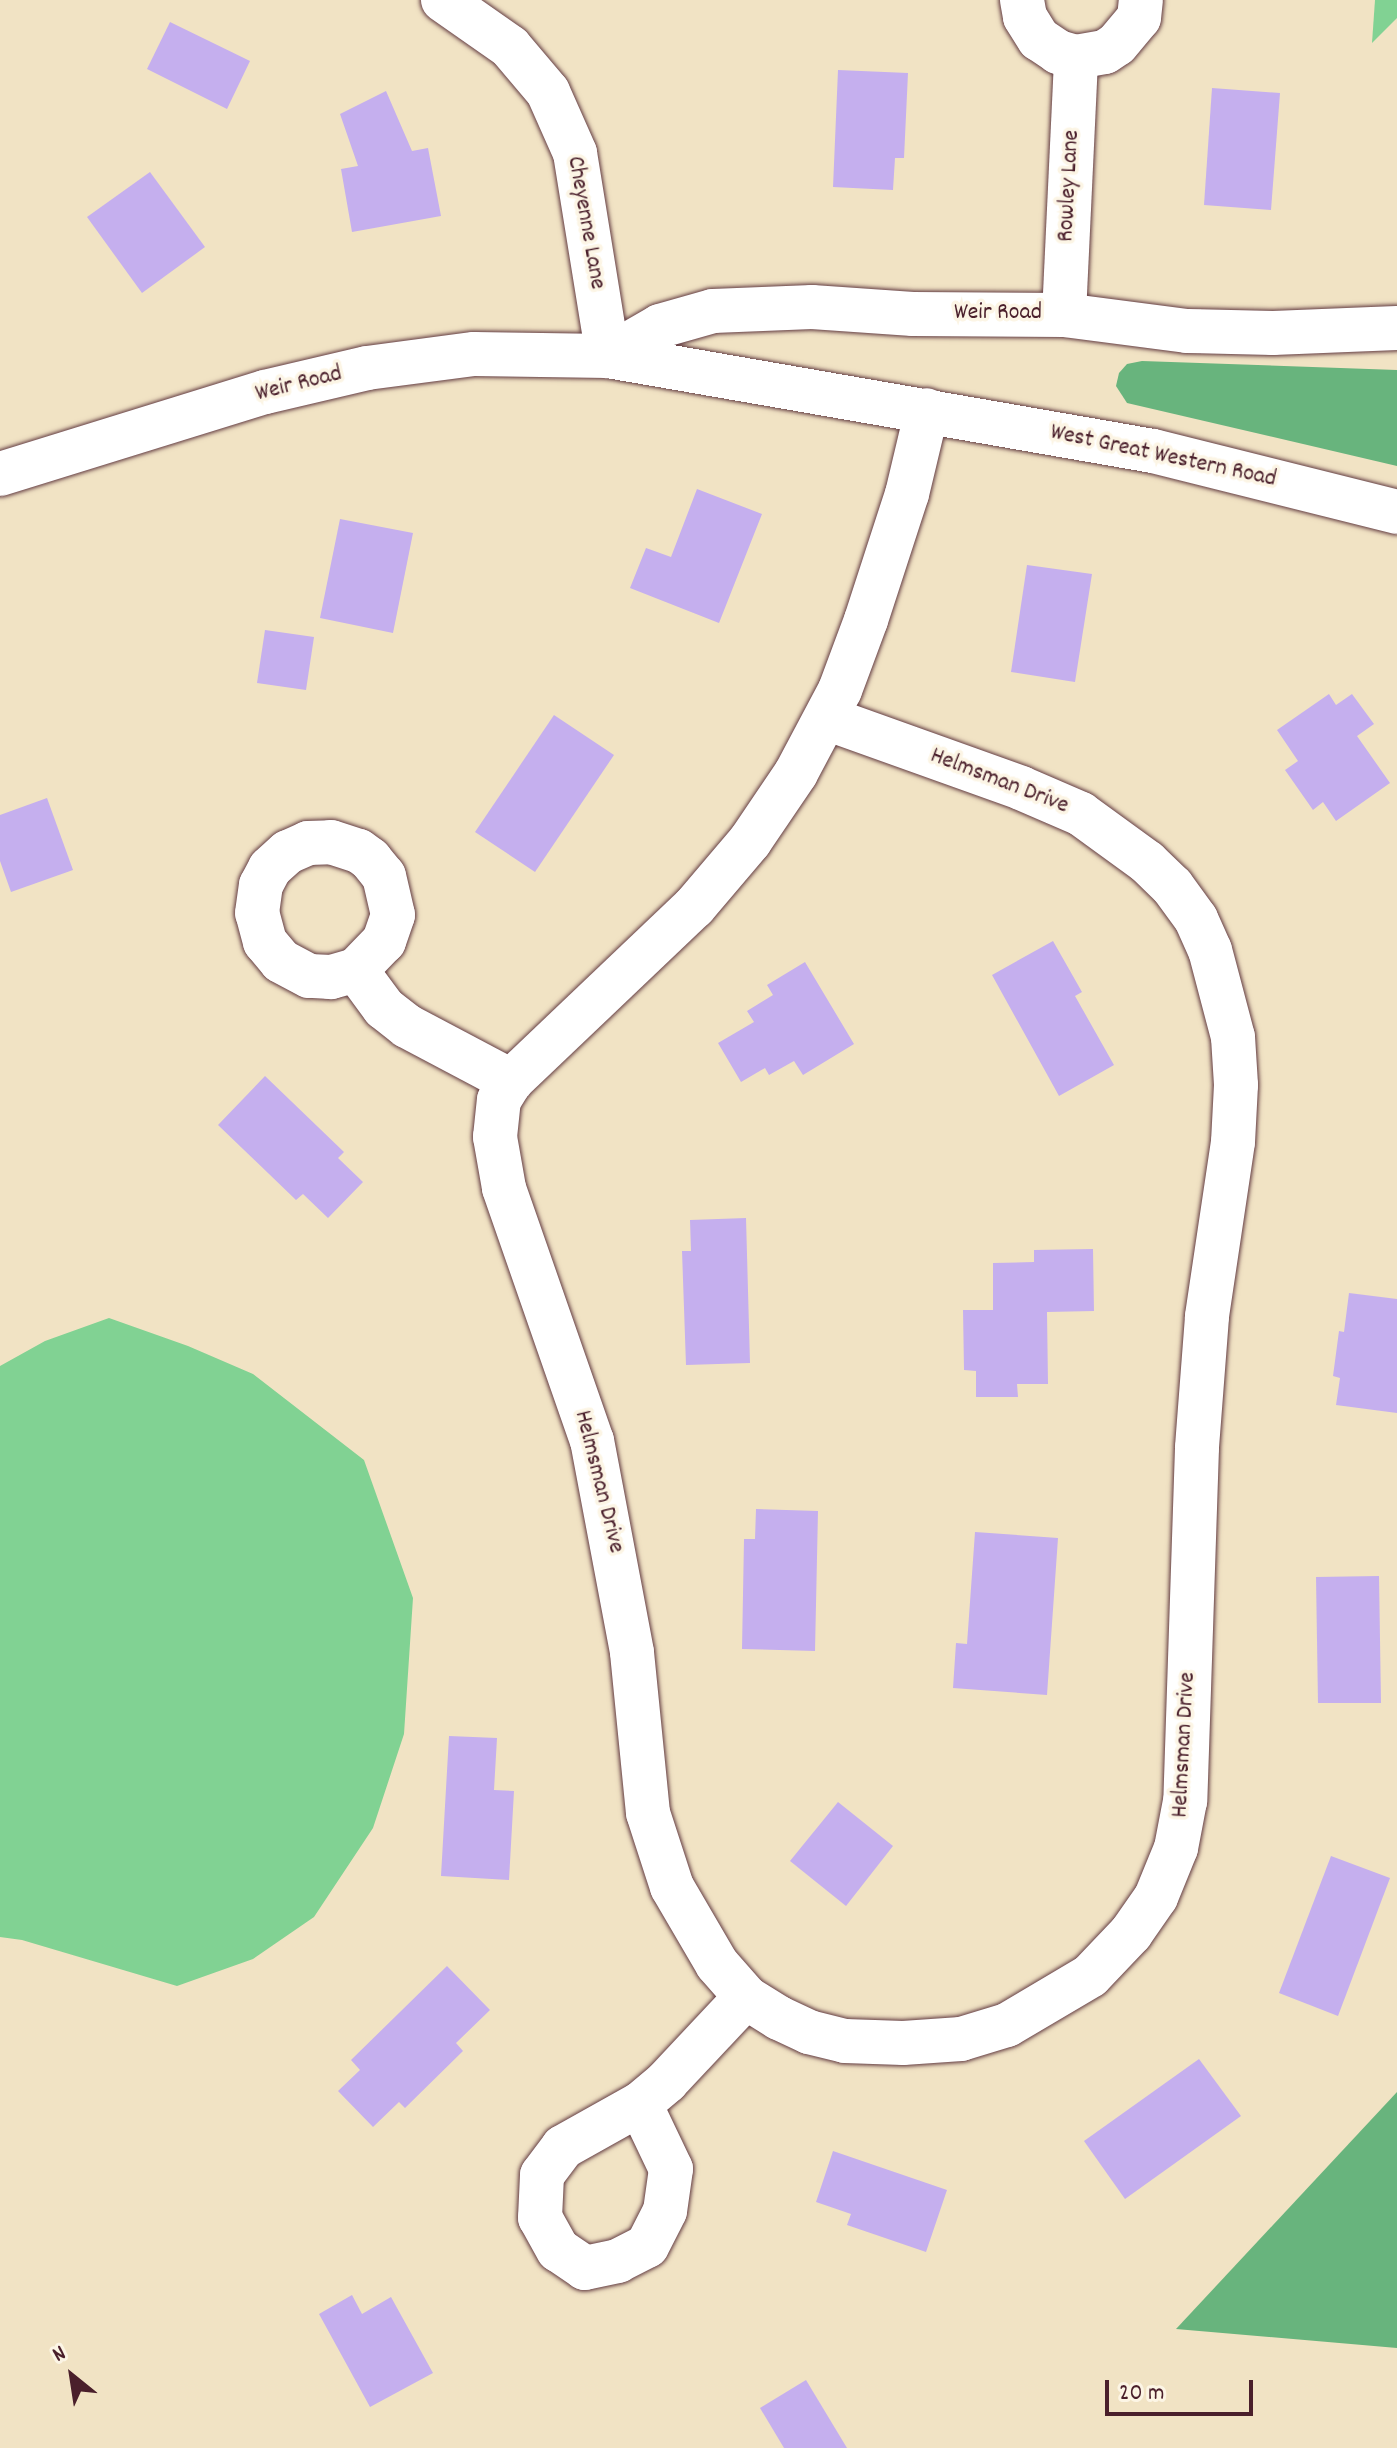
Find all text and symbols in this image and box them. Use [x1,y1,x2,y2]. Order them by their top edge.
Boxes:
street label: Rowley Lane [1053,129,1087,243]
street label: Cheyenne Lane [559,154,611,292]
street label: Weir Road [954,300,1042,328]
street label: Weir Road [253,360,345,410]
street label: West Great Western Road [1047,419,1279,495]
street label: Helmsman Drive [926,742,1072,822]
street label: Helmsman Drive [566,1408,630,1556]
street label: Helmsman Drive [1167,1671,1203,1819]
north arrow [32,2336,112,2416]
text: N [47,2339,72,2371]
scale bar [1109,2364,1257,2414]
text: 20 m [1119,2377,1165,2411]

